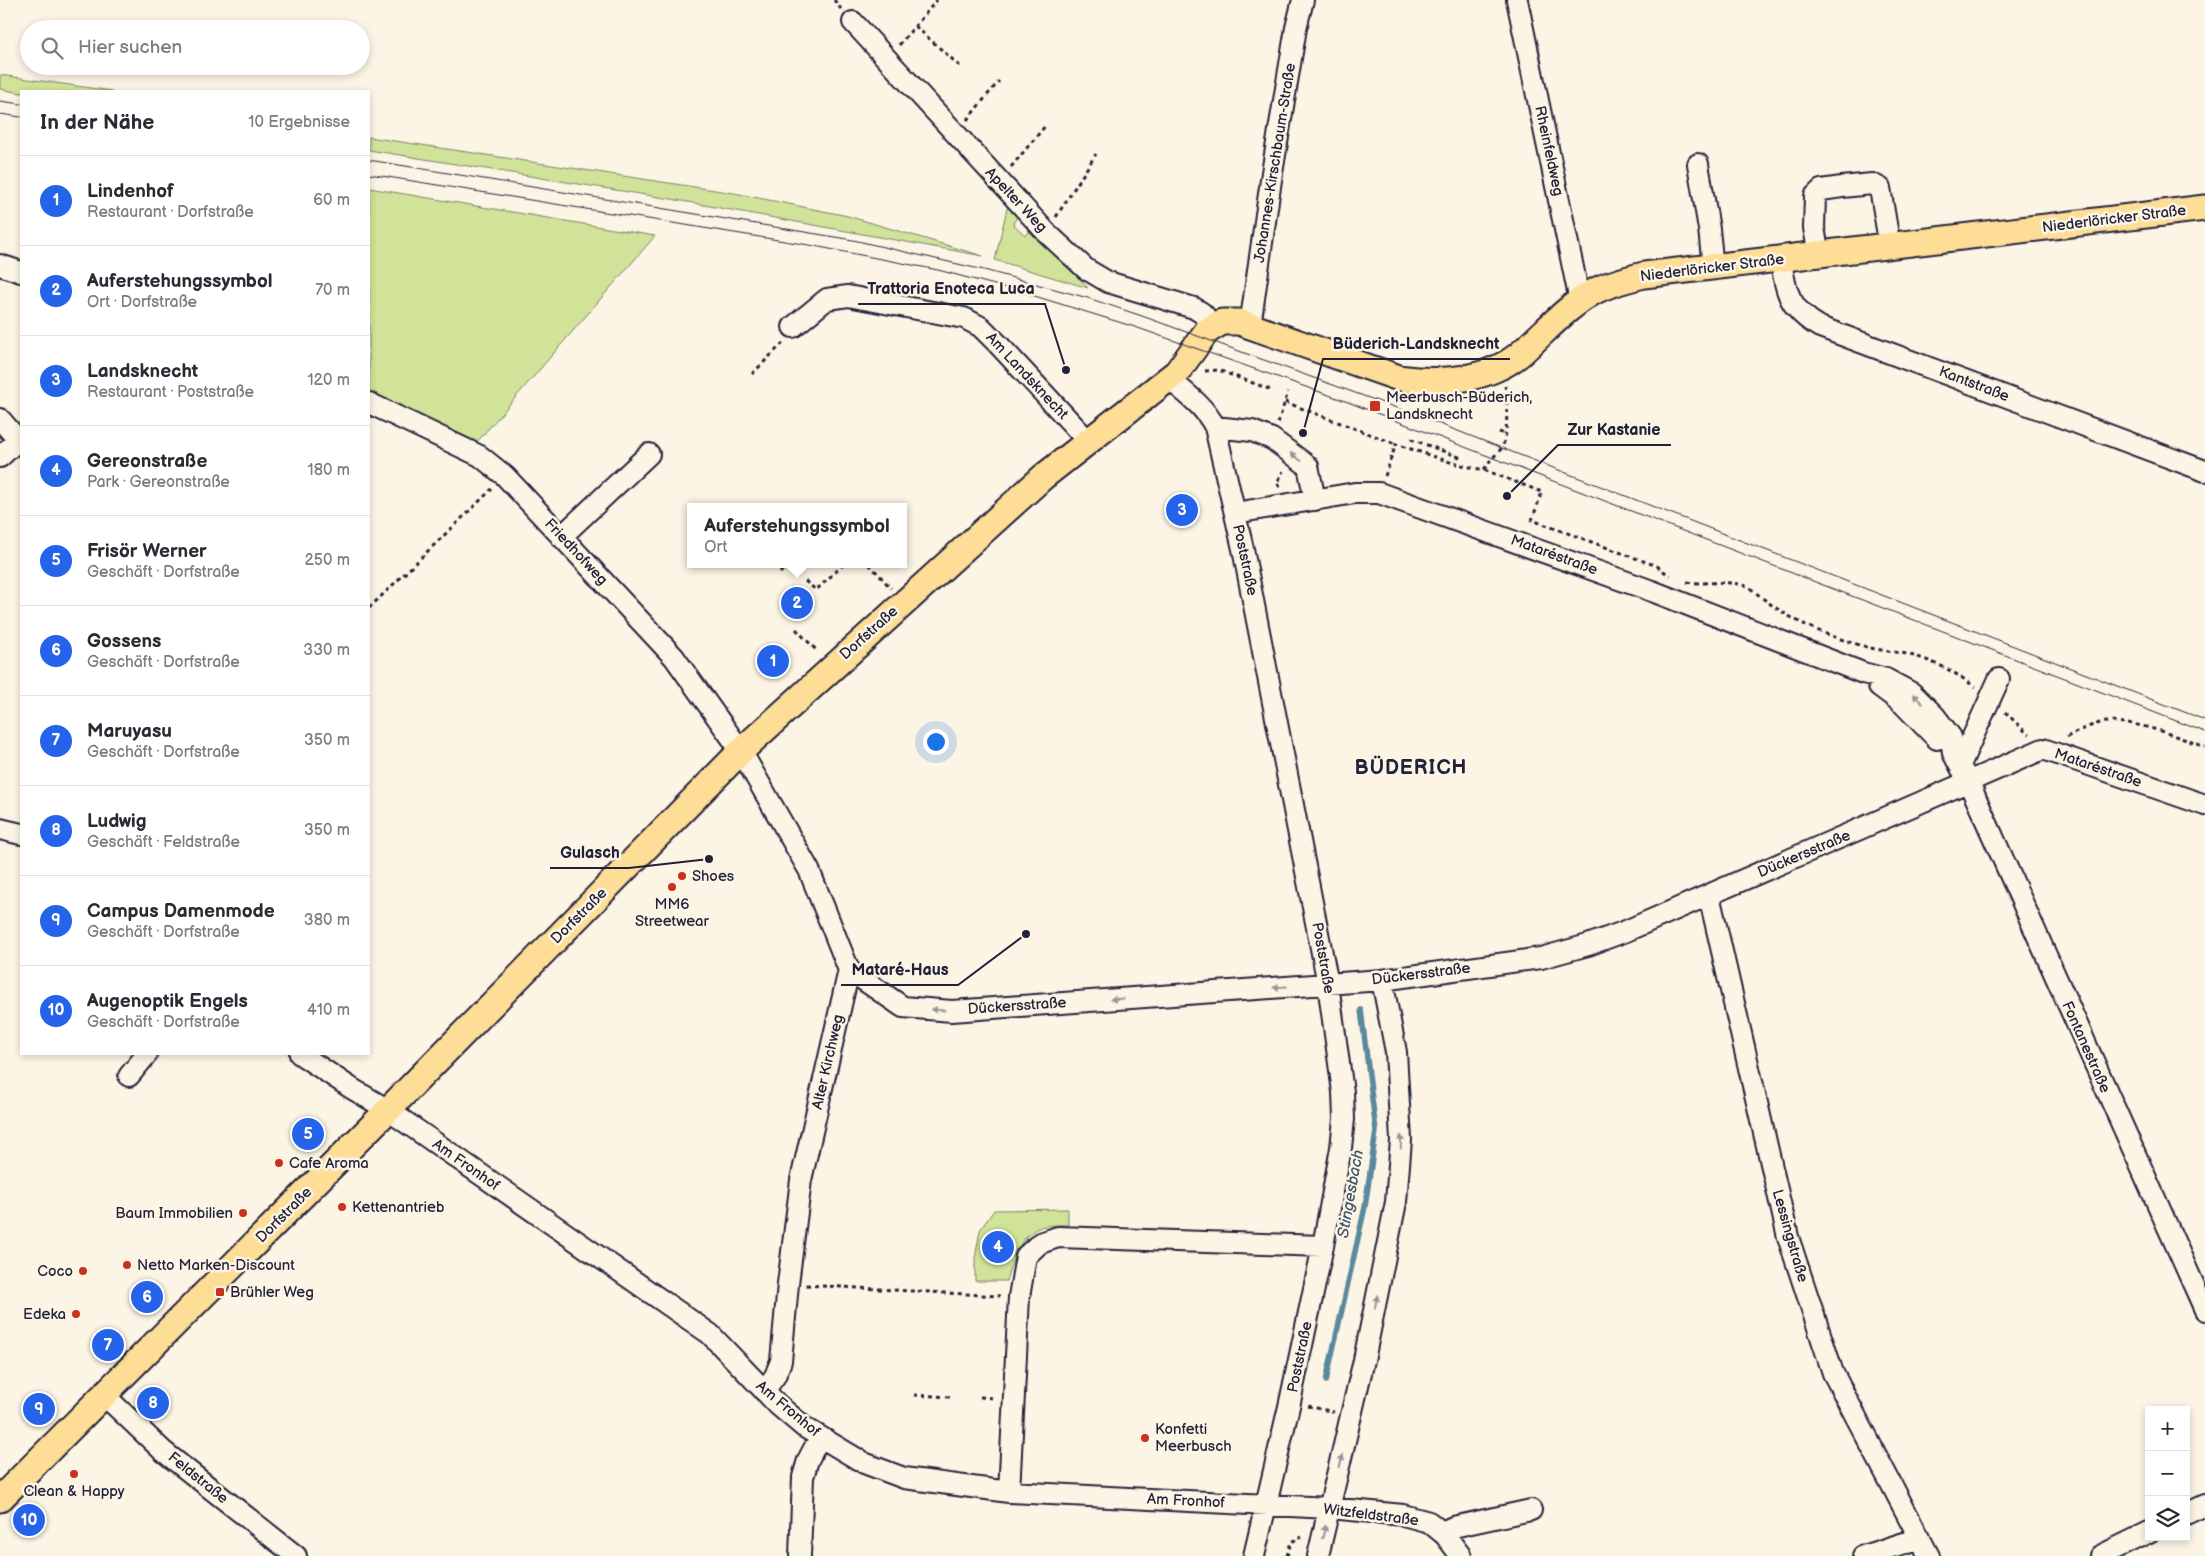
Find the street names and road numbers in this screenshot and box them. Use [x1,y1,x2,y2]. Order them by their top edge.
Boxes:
street label: Johannes-Kirschbaum-Straße [1250,62,1300,264]
street label: Rheinfeldweg [1530,104,1568,198]
street label: Apelter Weg [981,163,1051,237]
street label: Niederlöricker Straße [2041,201,2187,237]
street label: Niederlöricker Straße [1639,250,1785,286]
street label: Am Landsknecht [982,328,1073,424]
street label: Kantstraße [1936,362,2012,406]
street label: Friedhofweg [540,515,612,589]
street label: Poststraße [1228,523,1262,597]
street label: Mataréstraße [1508,530,1600,580]
street label: Dorfstraße [836,602,902,664]
street label: Mataréstraße [2052,744,2144,792]
street label: Dückersstraße [1755,826,1853,882]
street label: Dorfstraße [547,884,611,948]
street label: Poststraße [1307,921,1339,995]
street label: Dückersstraße [1371,959,1471,989]
street label: Dückersstraße [967,993,1067,1019]
street label: Fontanestraße [2057,998,2115,1096]
street label: Alter Kirchweg [808,1013,848,1111]
street label: Am Fronhof [429,1135,504,1195]
street label: Dorfstraße [252,1183,316,1247]
street label: Lessingstraße [1768,1188,1812,1285]
street label: Poststraße [1283,1320,1317,1394]
street label: Am Fronhof [752,1377,824,1442]
street label: Feldstraße [164,1448,232,1508]
street label: Am Fronhof [1147,1489,1226,1513]
street label: Witzfeldstraße [1322,1500,1420,1530]

